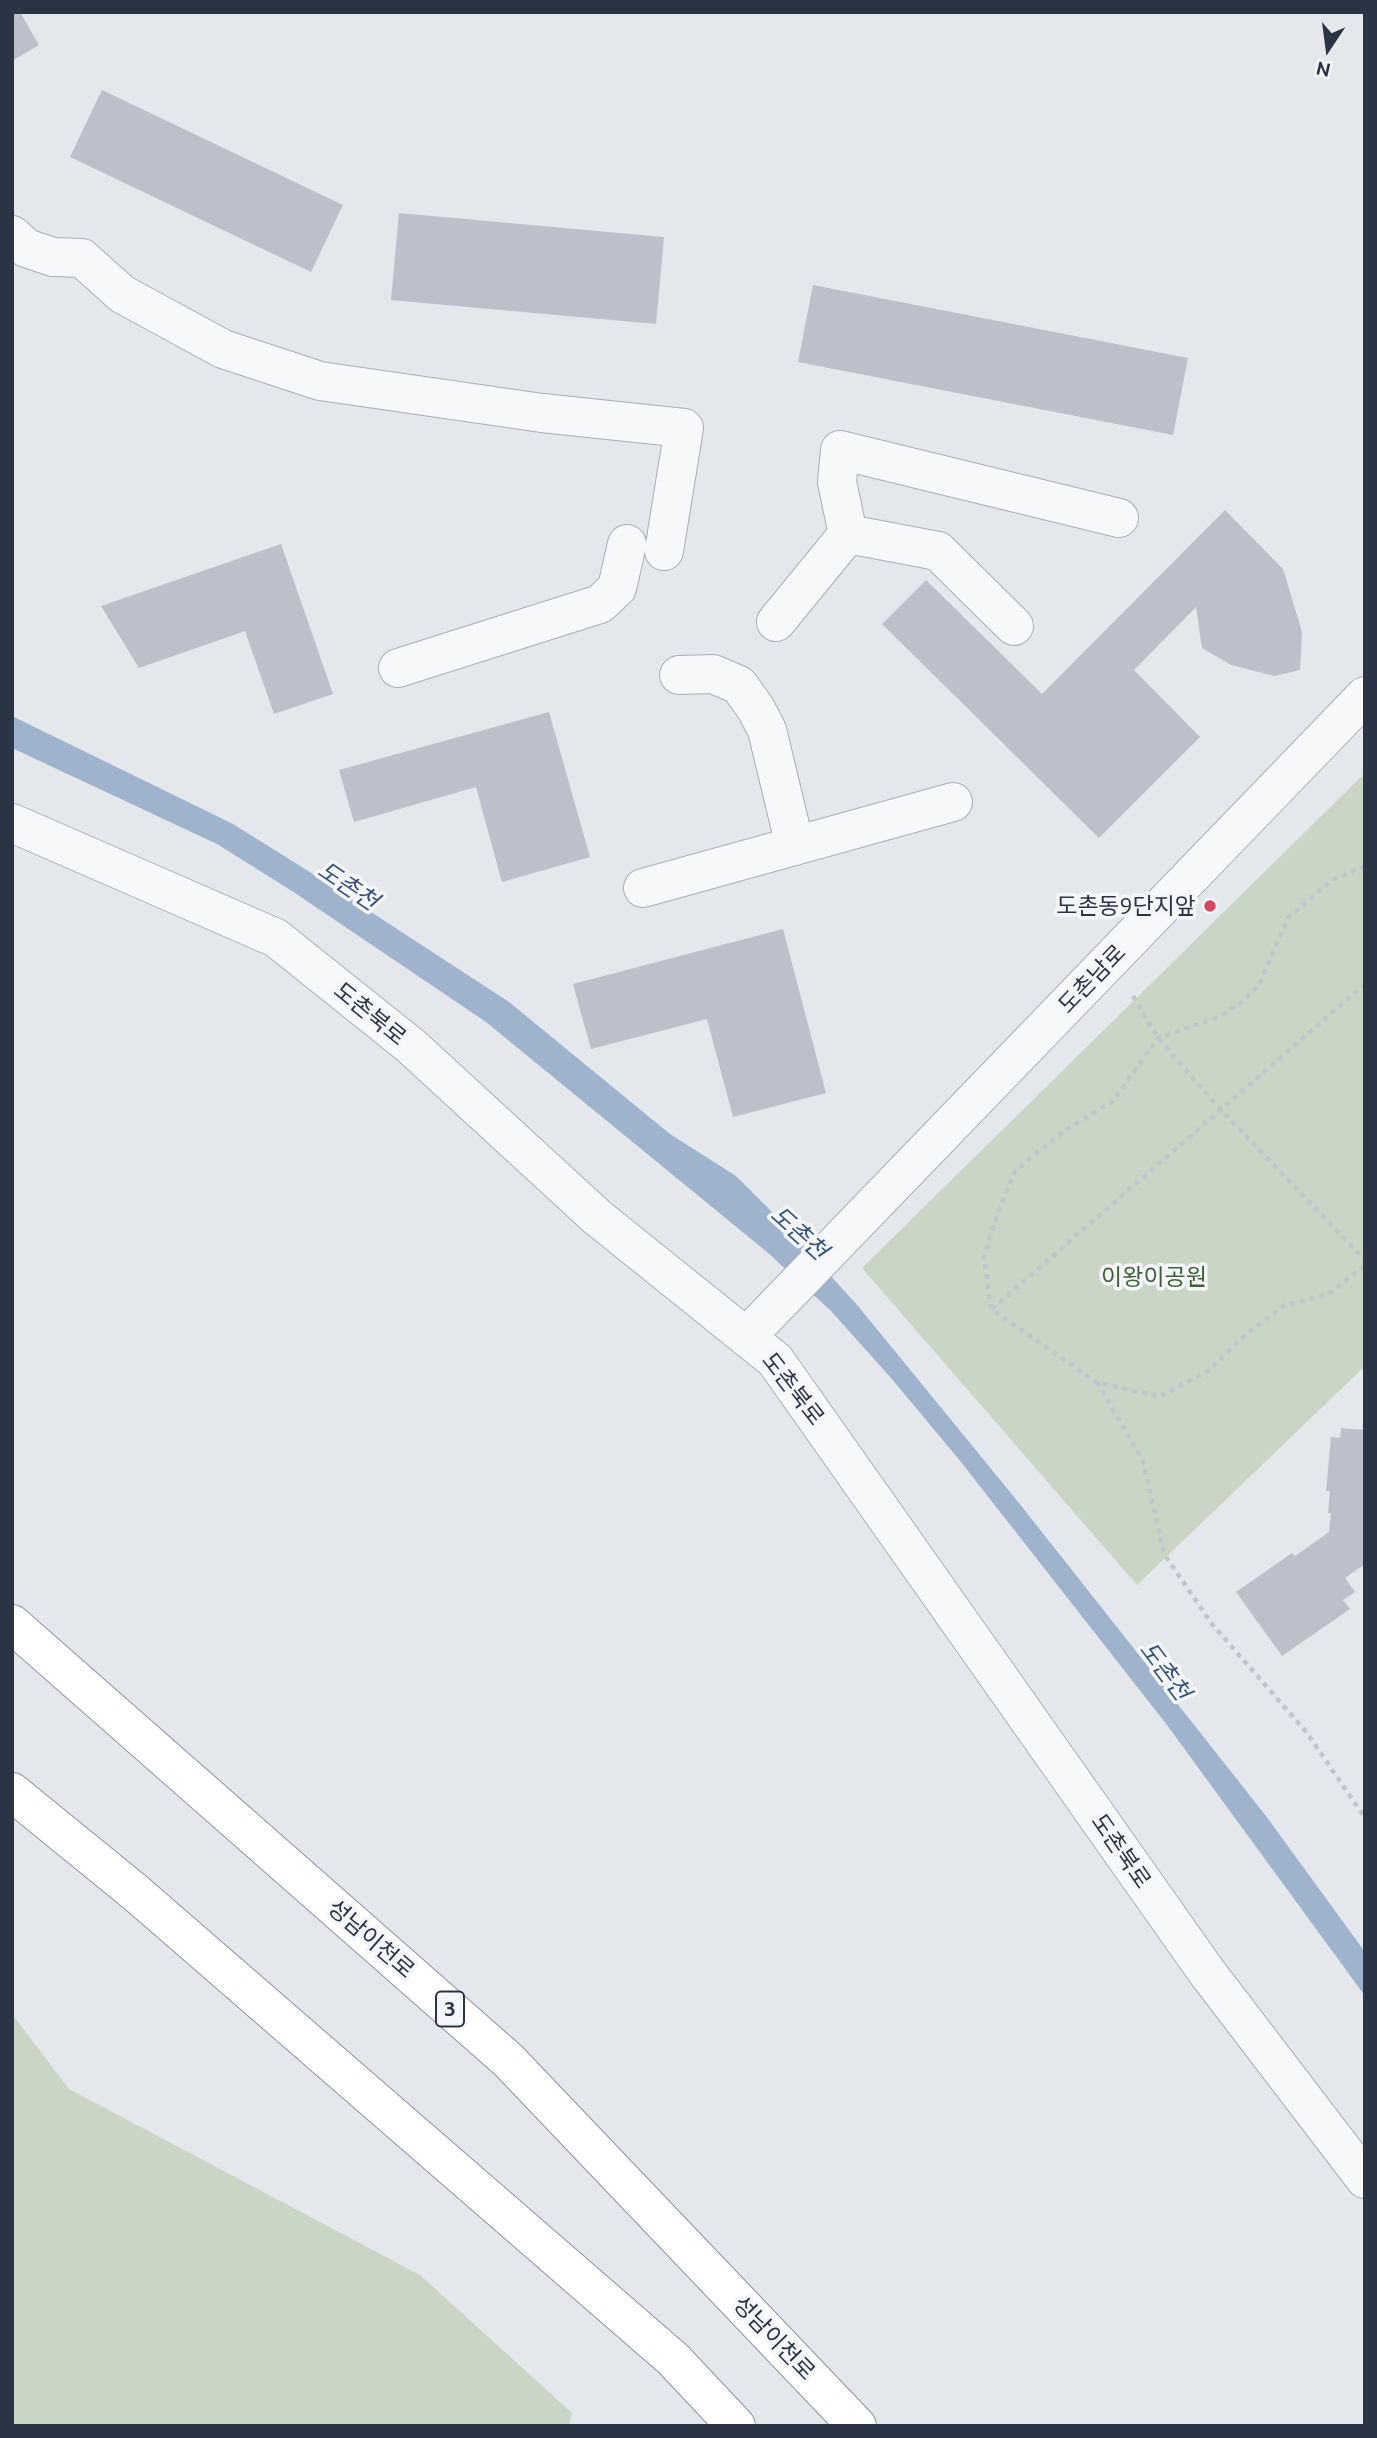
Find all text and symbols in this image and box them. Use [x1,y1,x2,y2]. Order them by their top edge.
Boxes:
north arrow [1293,14,1363,84]
text: N [1314,57,1333,82]
water label: 도촌천 [312,856,384,916]
place label: 도촌동9단지앞 [1056,892,1196,920]
marker: 도촌동9단지앞 [1202,898,1218,914]
street label: 도촌남로 [1053,939,1131,1019]
street label: 도촌북로 [328,977,412,1051]
water label: 도촌천 [765,1200,833,1266]
park label: 이왕이공원 [1101,1263,1207,1291]
street label: 도촌북로 [756,1347,830,1431]
water label: 도촌천 [1134,1636,1196,1706]
street label: 도촌북로 [1085,1808,1157,1894]
street label: 성남이천로 [322,1894,420,1984]
road number: 3 [436,1992,464,2026]
street label: 성남이천로 [727,2290,821,2386]

